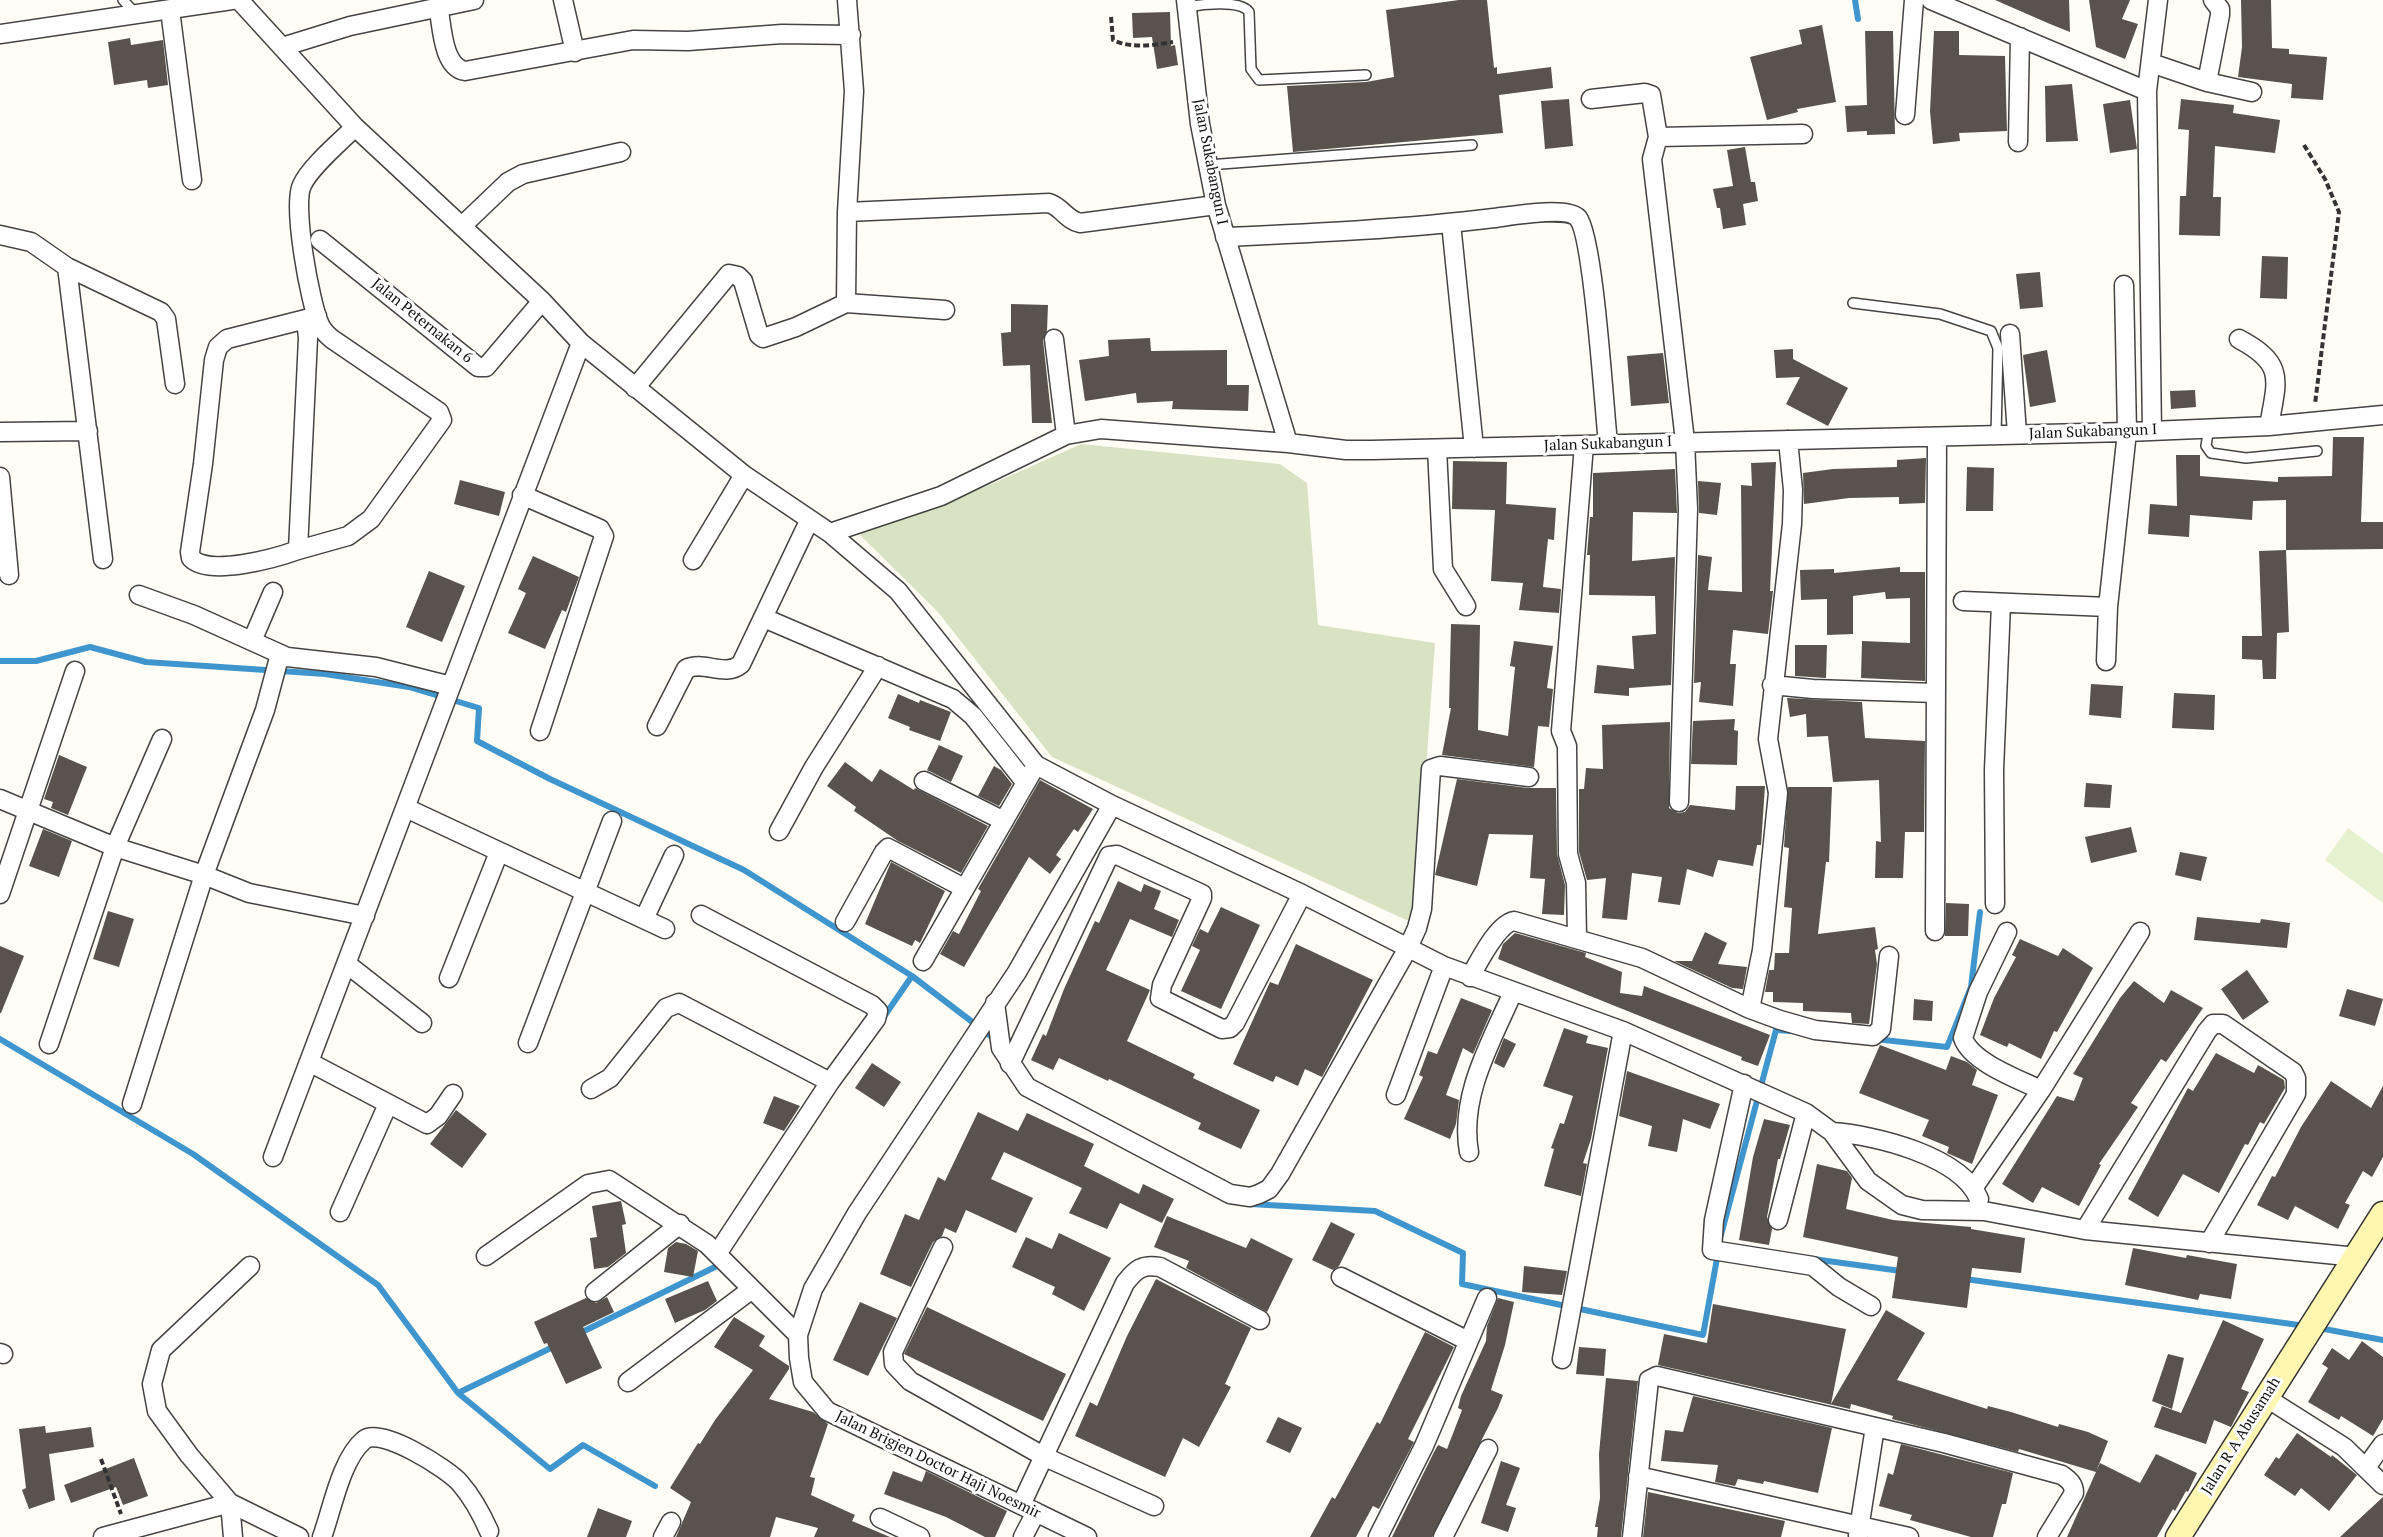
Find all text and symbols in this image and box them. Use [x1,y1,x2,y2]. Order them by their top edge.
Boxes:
street label: Jalan Sukabangun I [1189,97,1231,227]
street label: Jalan Peternakan 6 [368,275,476,367]
street label: Jalan Sukabangun I [2029,421,2157,443]
street label: Jalan Sukabangun I [1544,433,1672,455]
street label: Jalan R A Abusamah [2198,1374,2284,1498]
street label: Jalan Brigjen Doctor Haji Noesmir [833,1407,1043,1523]

